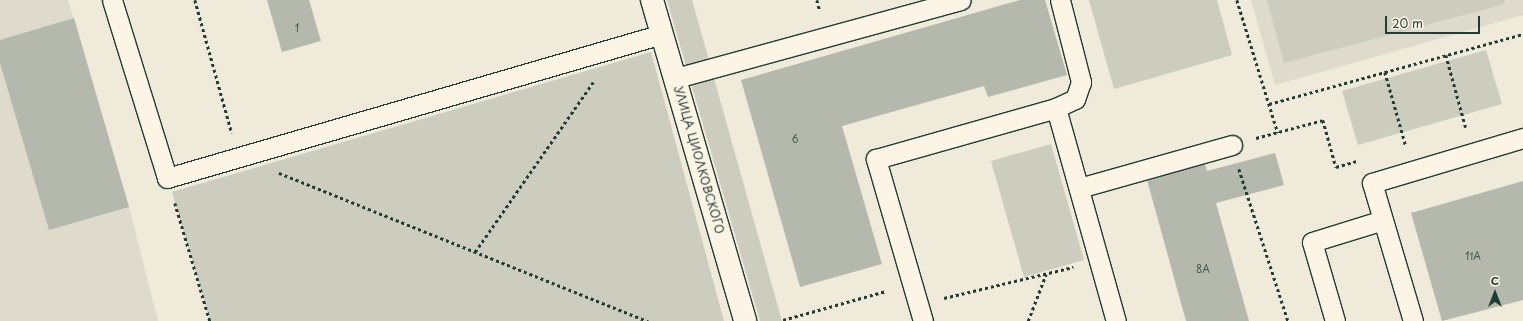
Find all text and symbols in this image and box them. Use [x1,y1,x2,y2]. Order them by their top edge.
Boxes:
scale bar [1387,8,1482,34]
text: 20 m [1392,14,1423,32]
house number: 1 [295,22,299,34]
street label: УЛИЦА ЦИОЛКОВСКОГО [671,84,727,236]
house number: 6 [791,133,799,145]
house number: 11А [1465,250,1481,262]
house number: 8А [1196,263,1210,275]
text: С [1491,272,1499,289]
north arrow [1475,273,1515,313]

